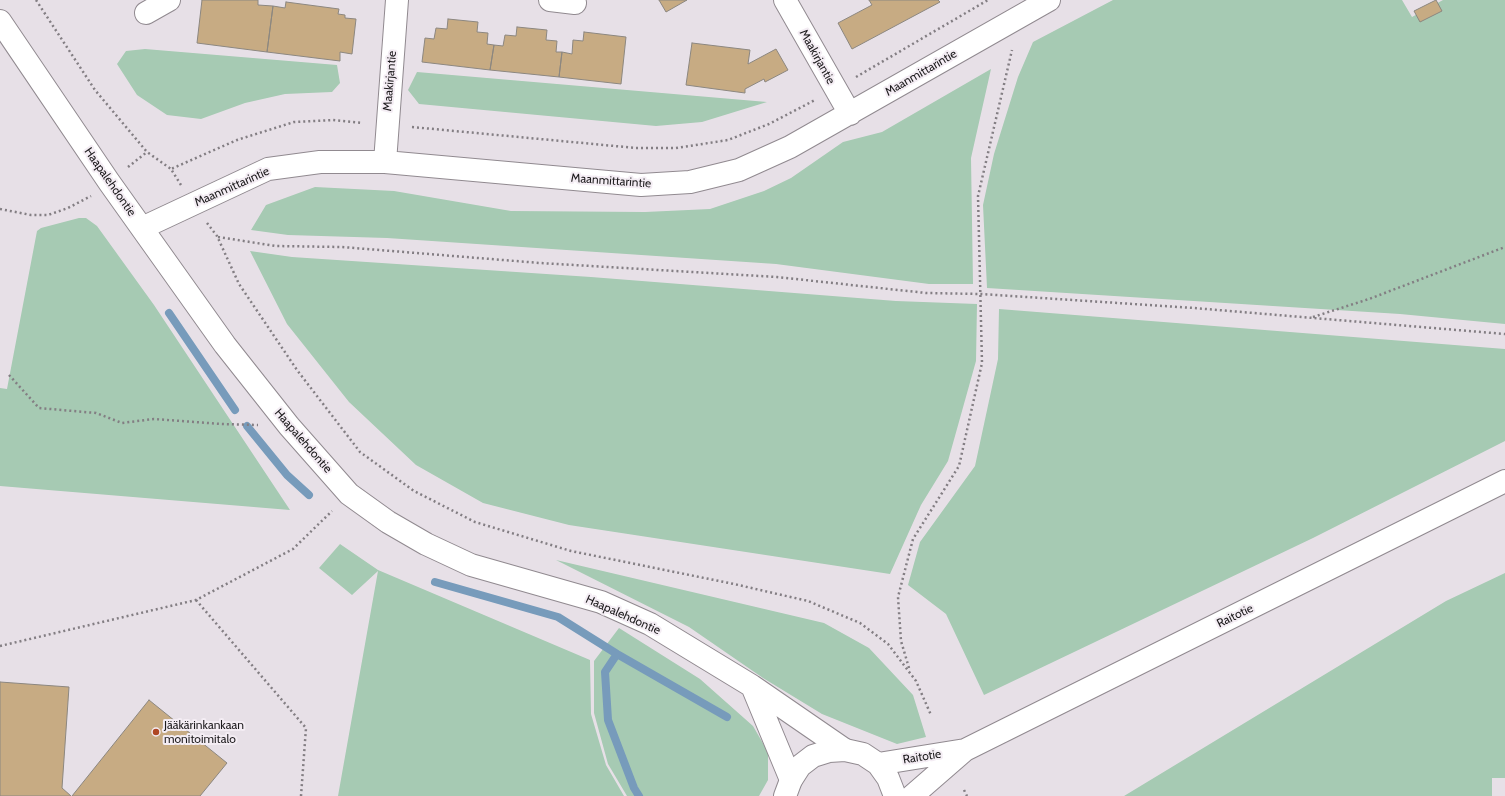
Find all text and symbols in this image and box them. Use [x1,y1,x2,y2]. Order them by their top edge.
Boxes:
street label: Maakirjantie [796,27,838,87]
street label: Maanmittarintie [883,47,959,99]
street label: Maakirjantie [380,50,400,112]
street label: Haapalehdontie [81,145,139,219]
street label: Maanmittarintie [192,164,272,210]
street label: Maanmittarintie [570,171,652,191]
street label: Haapalehdontie [271,406,335,476]
street label: Haapalehdontie [583,592,663,638]
street label: Raitotie [1214,601,1256,631]
place label: Jääkärinkankaan monitoimitalo [164,718,244,746]
marker: Jääkärinkankaan monitoimitalo [151,727,161,737]
street label: Raitotie [902,747,942,767]

